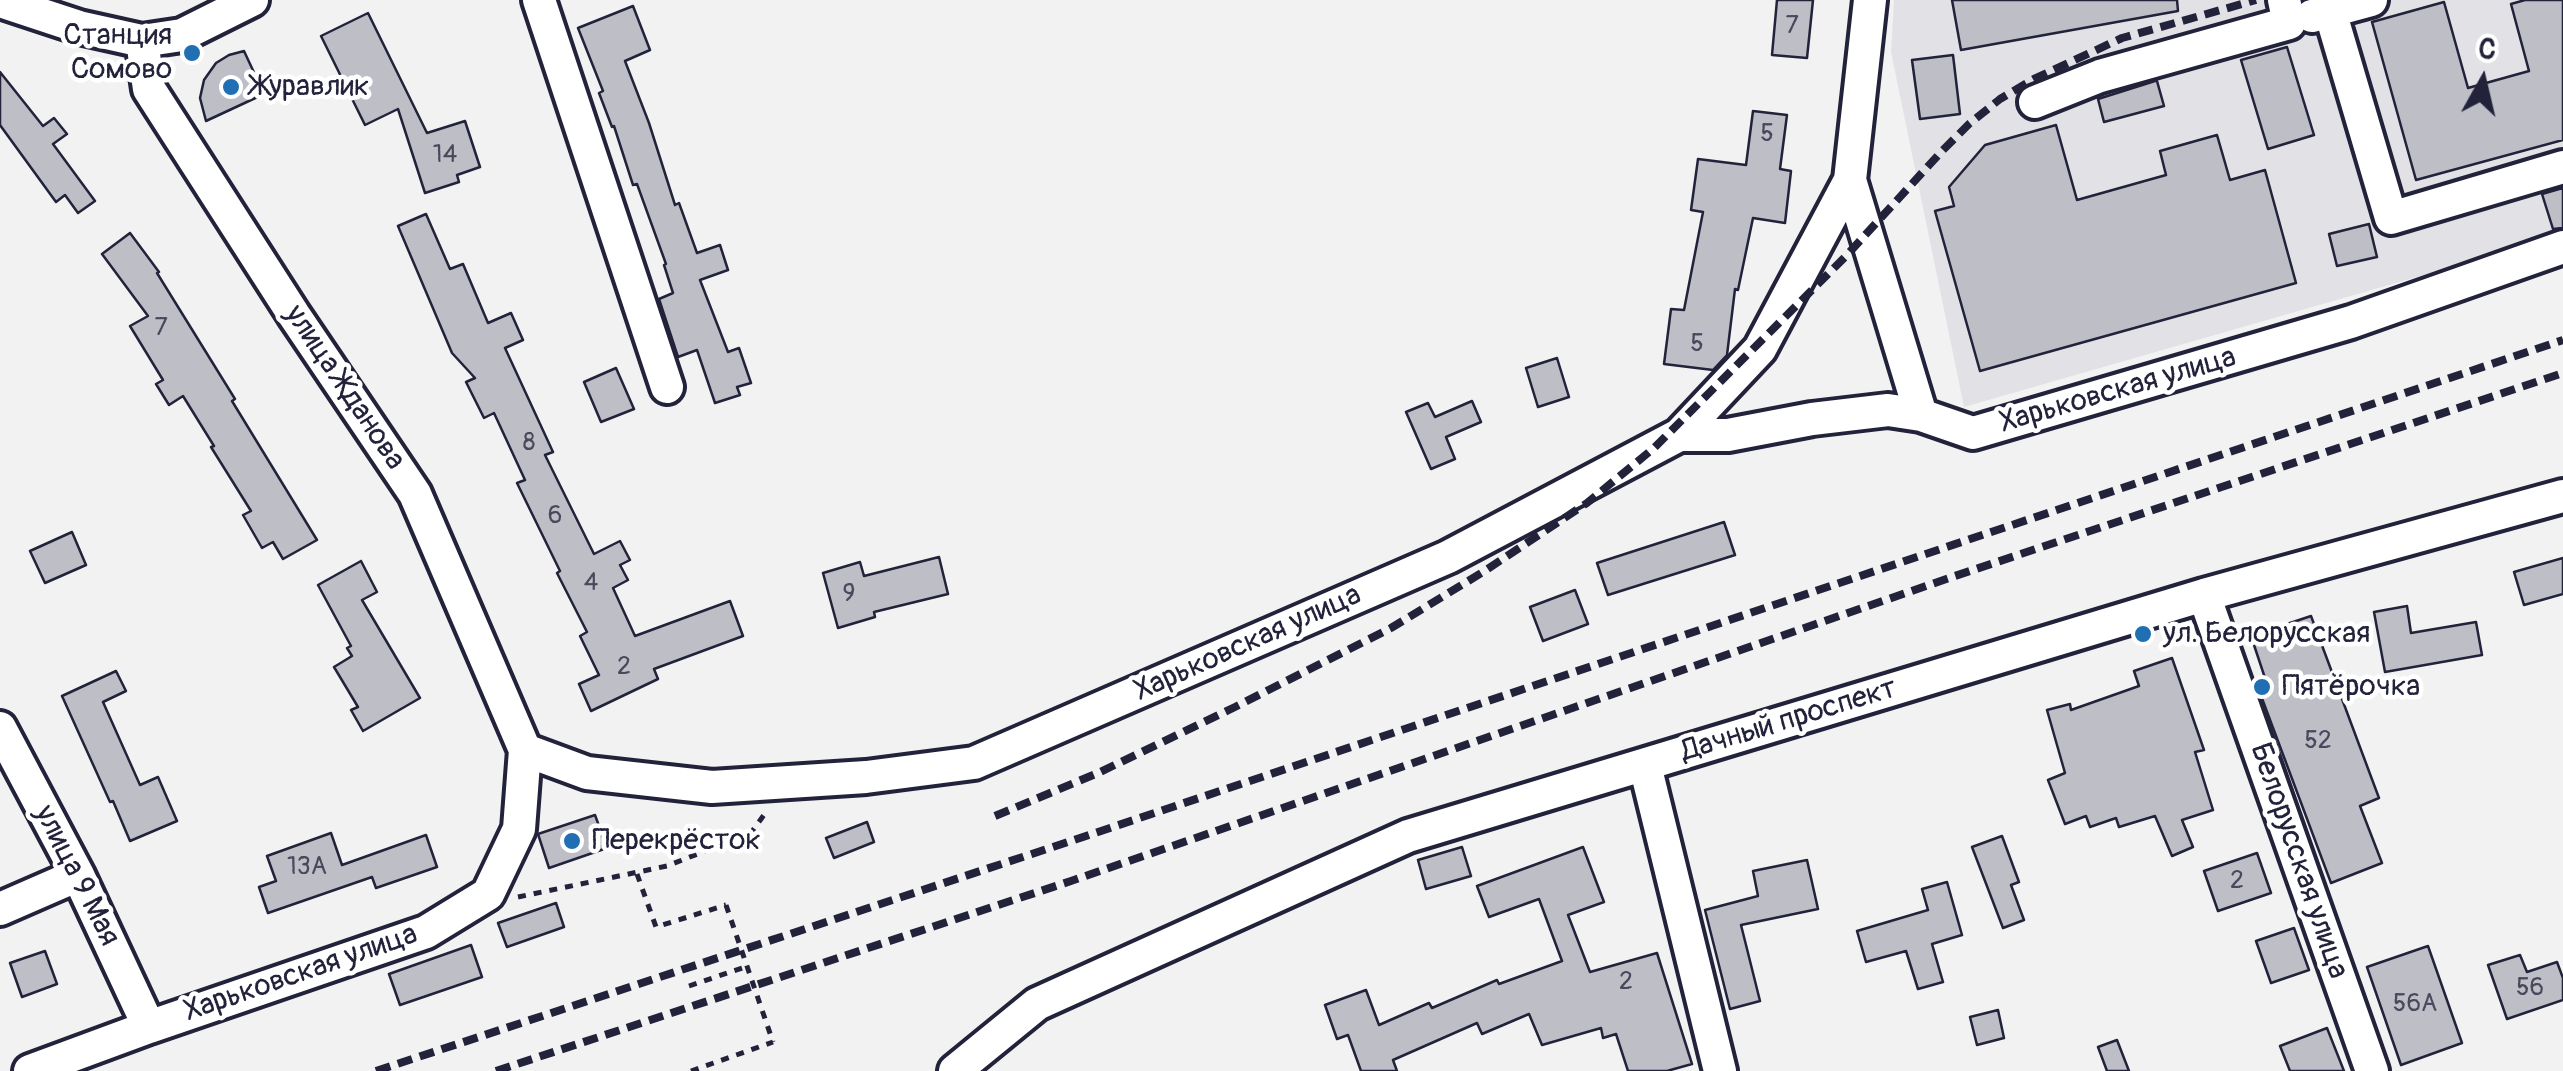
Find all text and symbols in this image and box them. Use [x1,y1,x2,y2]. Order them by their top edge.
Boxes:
house number: 7 [1785,12,1799,42]
place label: Станция Сомово [63,18,172,88]
north arrow [2433,30,2533,130]
text: С [2476,31,2498,68]
marker: Станция Сомово [181,42,203,64]
place label: Журавлик [251,69,369,105]
marker: Журавлик [220,76,242,98]
house number: 5 [1760,120,1774,150]
house number: 14 [433,141,457,171]
street label: улица Жданова [276,299,412,477]
house number: 7 [154,314,168,344]
house number: 5 [1690,330,1704,360]
street label: Харьковская улица [1996,340,2240,442]
house number: 8 [523,429,535,459]
house number: 6 [548,502,562,532]
house number: 4 [584,569,598,599]
street label: Харьковская улица [1129,578,1367,710]
house number: 9 [843,580,855,610]
place label: ул. Белорусская [2163,616,2370,652]
marker: ул. Белорусская [2132,623,2154,645]
house number: 2 [617,653,631,683]
place label: Пятёрочка [2282,669,2420,705]
street label: Дачный проспект [1677,671,1901,771]
marker: Пятёрочка [2251,676,2273,698]
house number: 52 [2304,727,2332,757]
street label: Белорусская улица [2241,738,2355,984]
street label: улица 9 Мая [25,800,127,952]
place label: Перекрёсток [592,823,761,859]
marker: Перекрёсток [561,830,583,852]
house number: 13А [287,853,327,883]
house number: 2 [2230,867,2244,897]
street label: Харьковская улица [180,917,422,1031]
house number: 2 [1619,968,1633,998]
house number: 56 [2516,974,2544,1004]
house number: 56А [2393,990,2437,1020]

